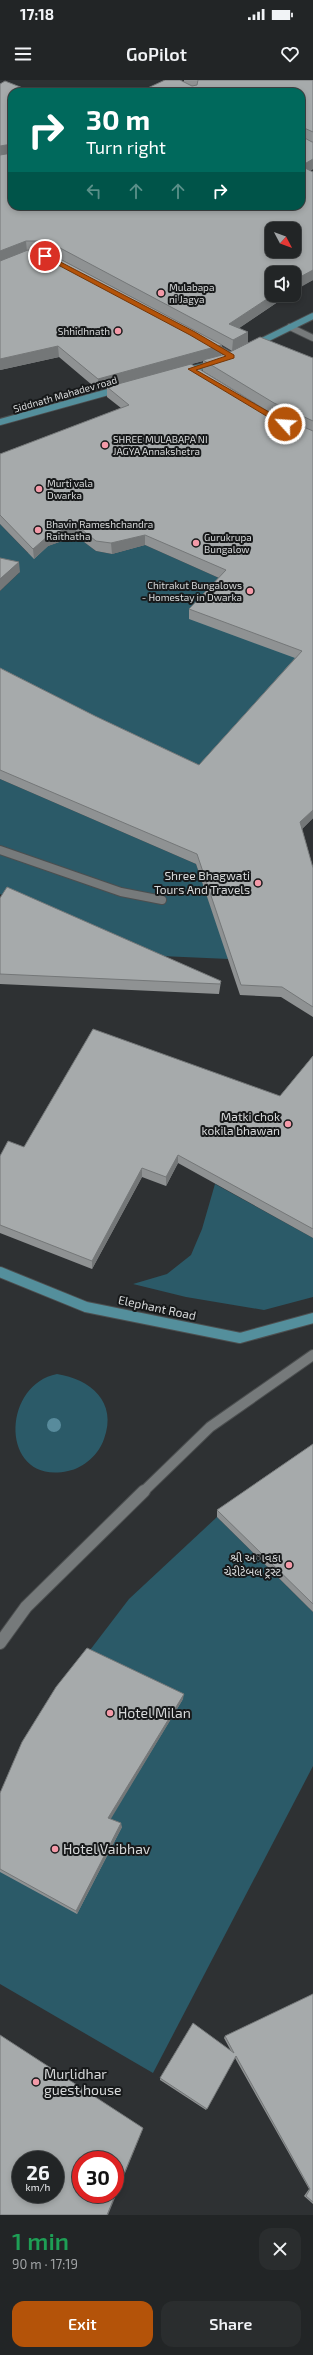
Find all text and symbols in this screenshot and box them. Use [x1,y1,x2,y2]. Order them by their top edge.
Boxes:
text: 17:18 [20,5,54,23]
icon: menu [12,43,34,65]
text: GoPilot [126,43,187,65]
icon: heart [279,43,301,65]
text: 30 m [86,102,150,136]
icon: right [20,104,72,156]
text: Turn right [86,136,166,158]
icon: left [83,180,105,202]
icon: ahead [125,180,147,202]
icon: ahead [167,180,189,202]
icon: right [209,180,231,202]
north arrow [265,222,301,258]
map controls [265,222,301,302]
pin [28,239,62,273]
icon: arrive [34,245,56,267]
button: sound [265,266,301,302]
place label: Mulabapa ni Jagya [169,281,214,305]
marker: Mulabapa ni Jagya [156,288,166,298]
place label: Shhidhnath [58,325,110,337]
marker: Shhidhnath [113,326,123,336]
street label: Siddnath Mahadev road [12,373,118,415]
position arrow [264,403,306,445]
place label: SHREE MULABAPA NI JAGYA Annakshetra [113,433,208,457]
marker: SHREE MULABAPA NI JAGYA Annakshetra [100,440,110,450]
place label: Murti vala Dwarka [47,477,93,501]
marker: Murti vala Dwarka [34,484,44,494]
place label: Bhavin Rameshchandra Raithatha [46,518,153,542]
marker: Bhavin Rameshchandra Raithatha [33,525,43,535]
place label: Gurukrupa Bungalow [204,531,252,555]
marker: Gurukrupa Bungalow [191,538,201,548]
place label: Chitrakut Bungalows - Homestay in Dwarka [142,579,242,603]
marker: Chitrakut Bungalows - Homestay in Dwarka [245,586,255,596]
place label: Shree Bhagwati Tours And Travels [154,868,250,896]
marker: Shree Bhagwati Tours And Travels [253,878,263,888]
place label: Matki chok kokila bhawan [202,1109,280,1137]
marker: Matki chok kokila bhawan [283,1119,293,1129]
street label: Elephant Road [117,1292,197,1322]
place label: શ્રી અાવકા ચેરીટેબલ ટ્રસ્ટ [224,1550,282,1579]
marker: શ્રી અાવકા ચેરીટેબલ ટ્રસ્ટ [284,1560,294,1570]
place label: Hotel Milan [118,1704,191,1721]
marker: Hotel Milan [105,1708,115,1718]
place label: Hotel Vaibhav [63,1840,151,1857]
marker: Hotel Vaibhav [50,1844,60,1854]
place label: Murlidhar guest house [44,2065,122,2098]
marker: Murlidhar guest house [31,2077,41,2087]
speed limit sign: 30 [72,2151,124,2203]
text: 26 [26,2160,50,2184]
text: km/h [26,2181,50,2193]
text: 1 min [12,2226,69,2255]
button: close [259,2228,301,2270]
text: 90 m · 17:19 [12,2256,78,2272]
button: Exit [12,2301,153,2347]
button: Share [161,2301,301,2347]

